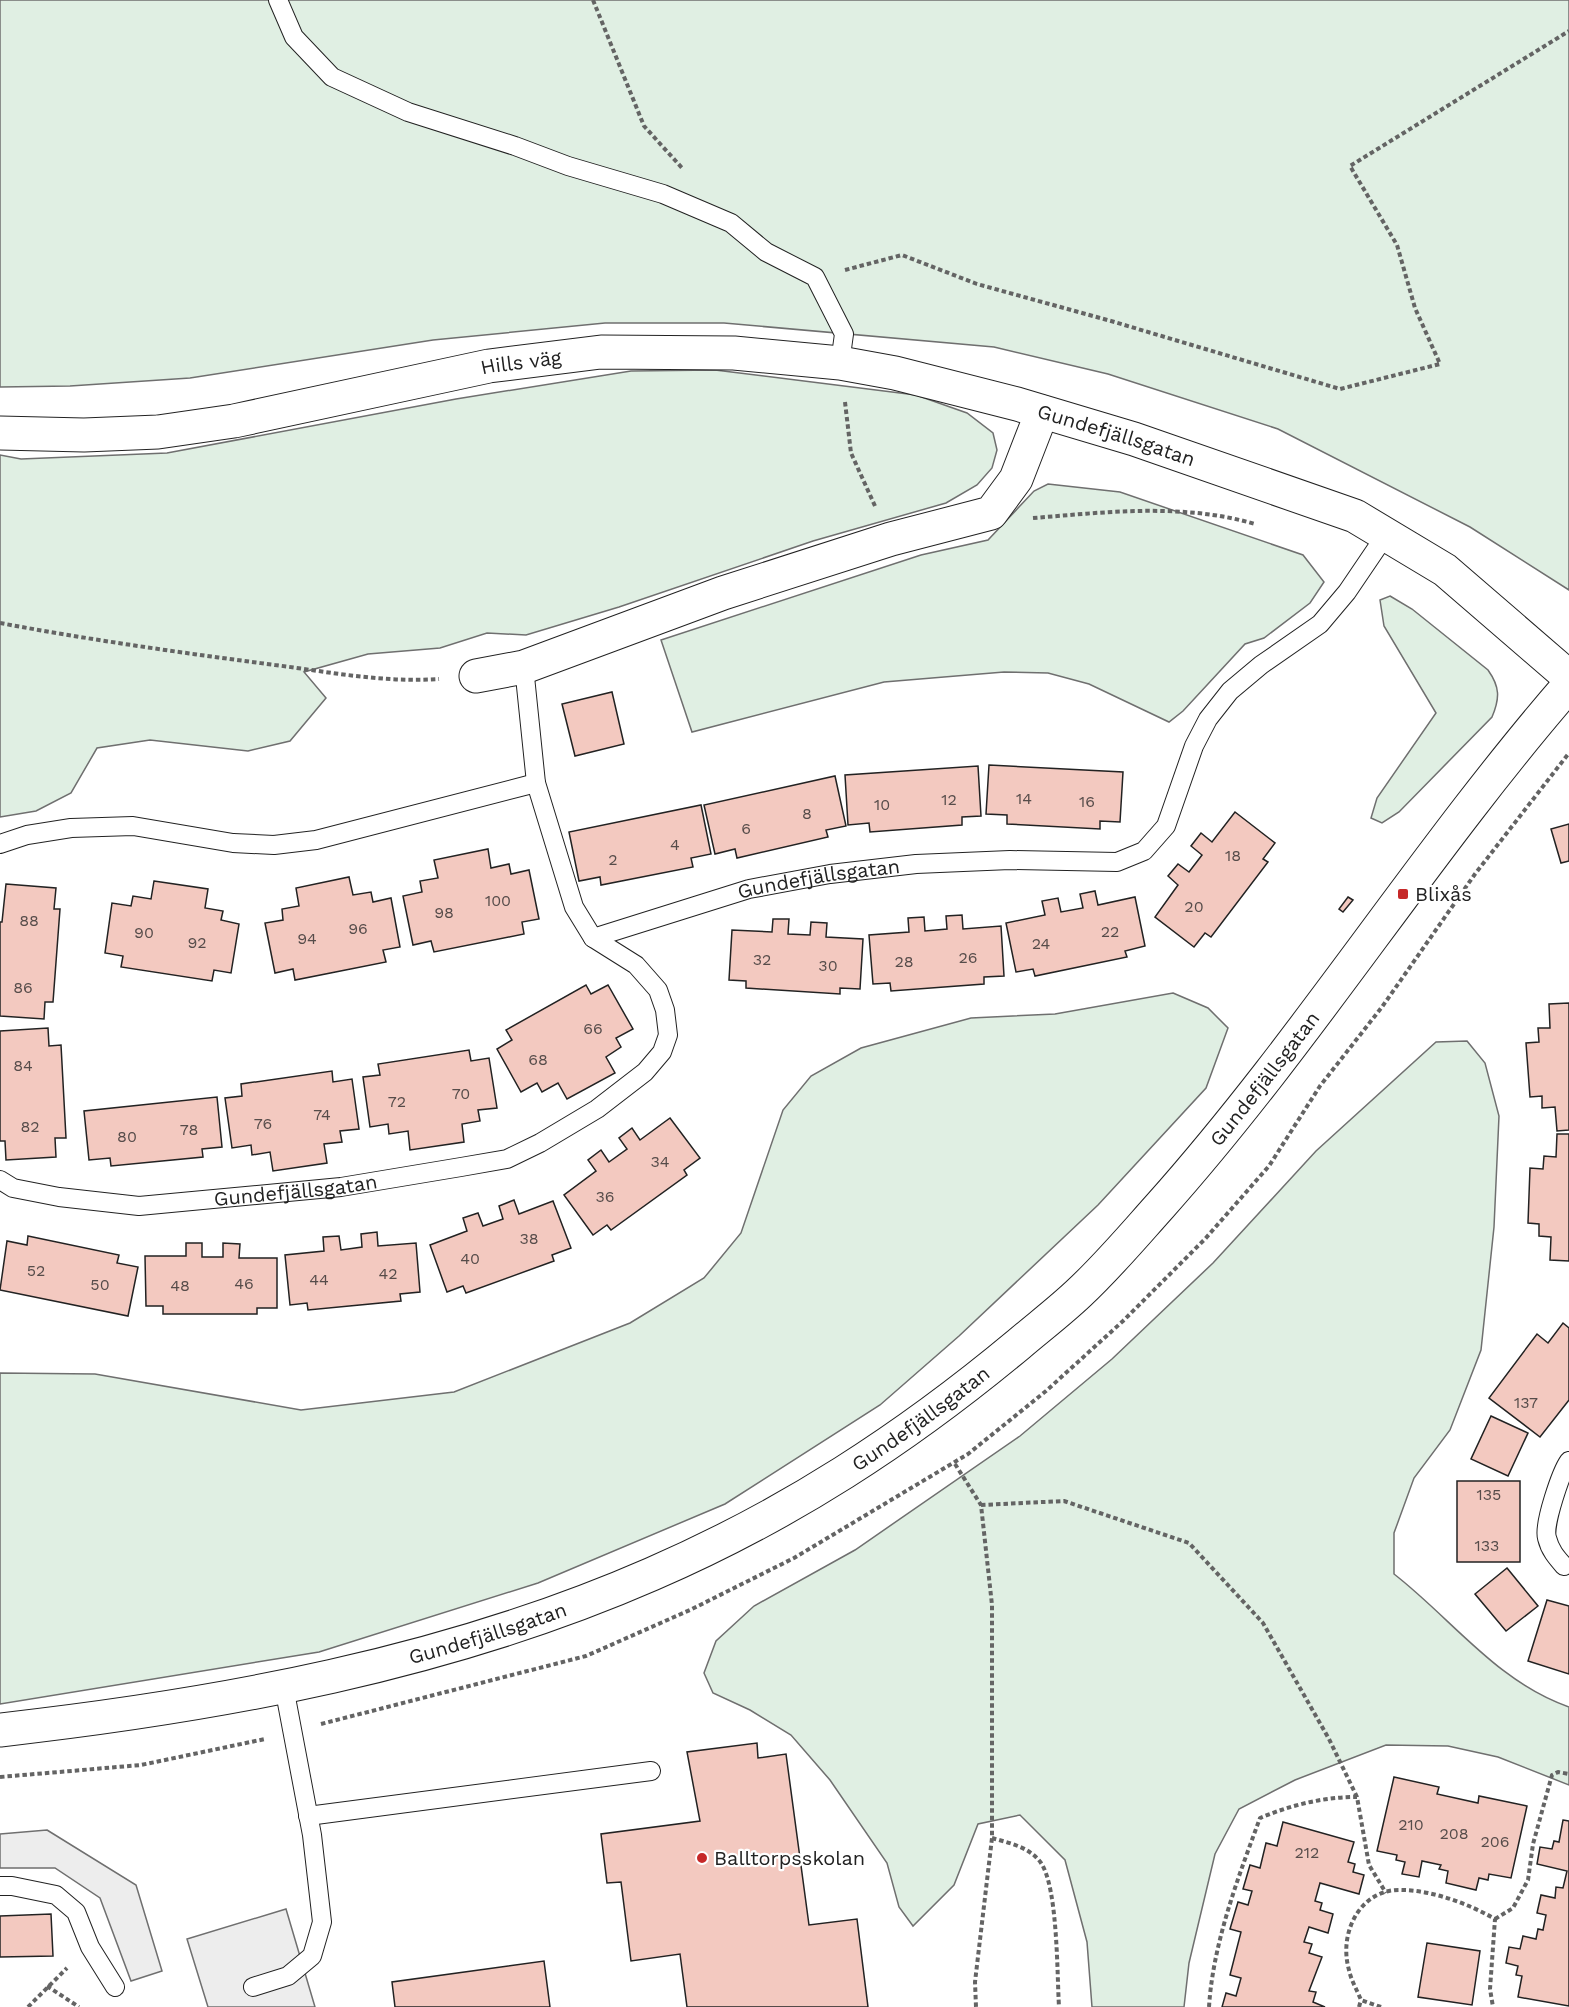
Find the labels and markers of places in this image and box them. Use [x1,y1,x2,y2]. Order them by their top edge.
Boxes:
place label: Blixås [1415,882,1472,906]
marker: Blixås [1396,887,1410,901]
place label: Balltorpsskolan [714,1846,865,1870]
marker: Balltorpsskolan [695,1851,709,1865]

